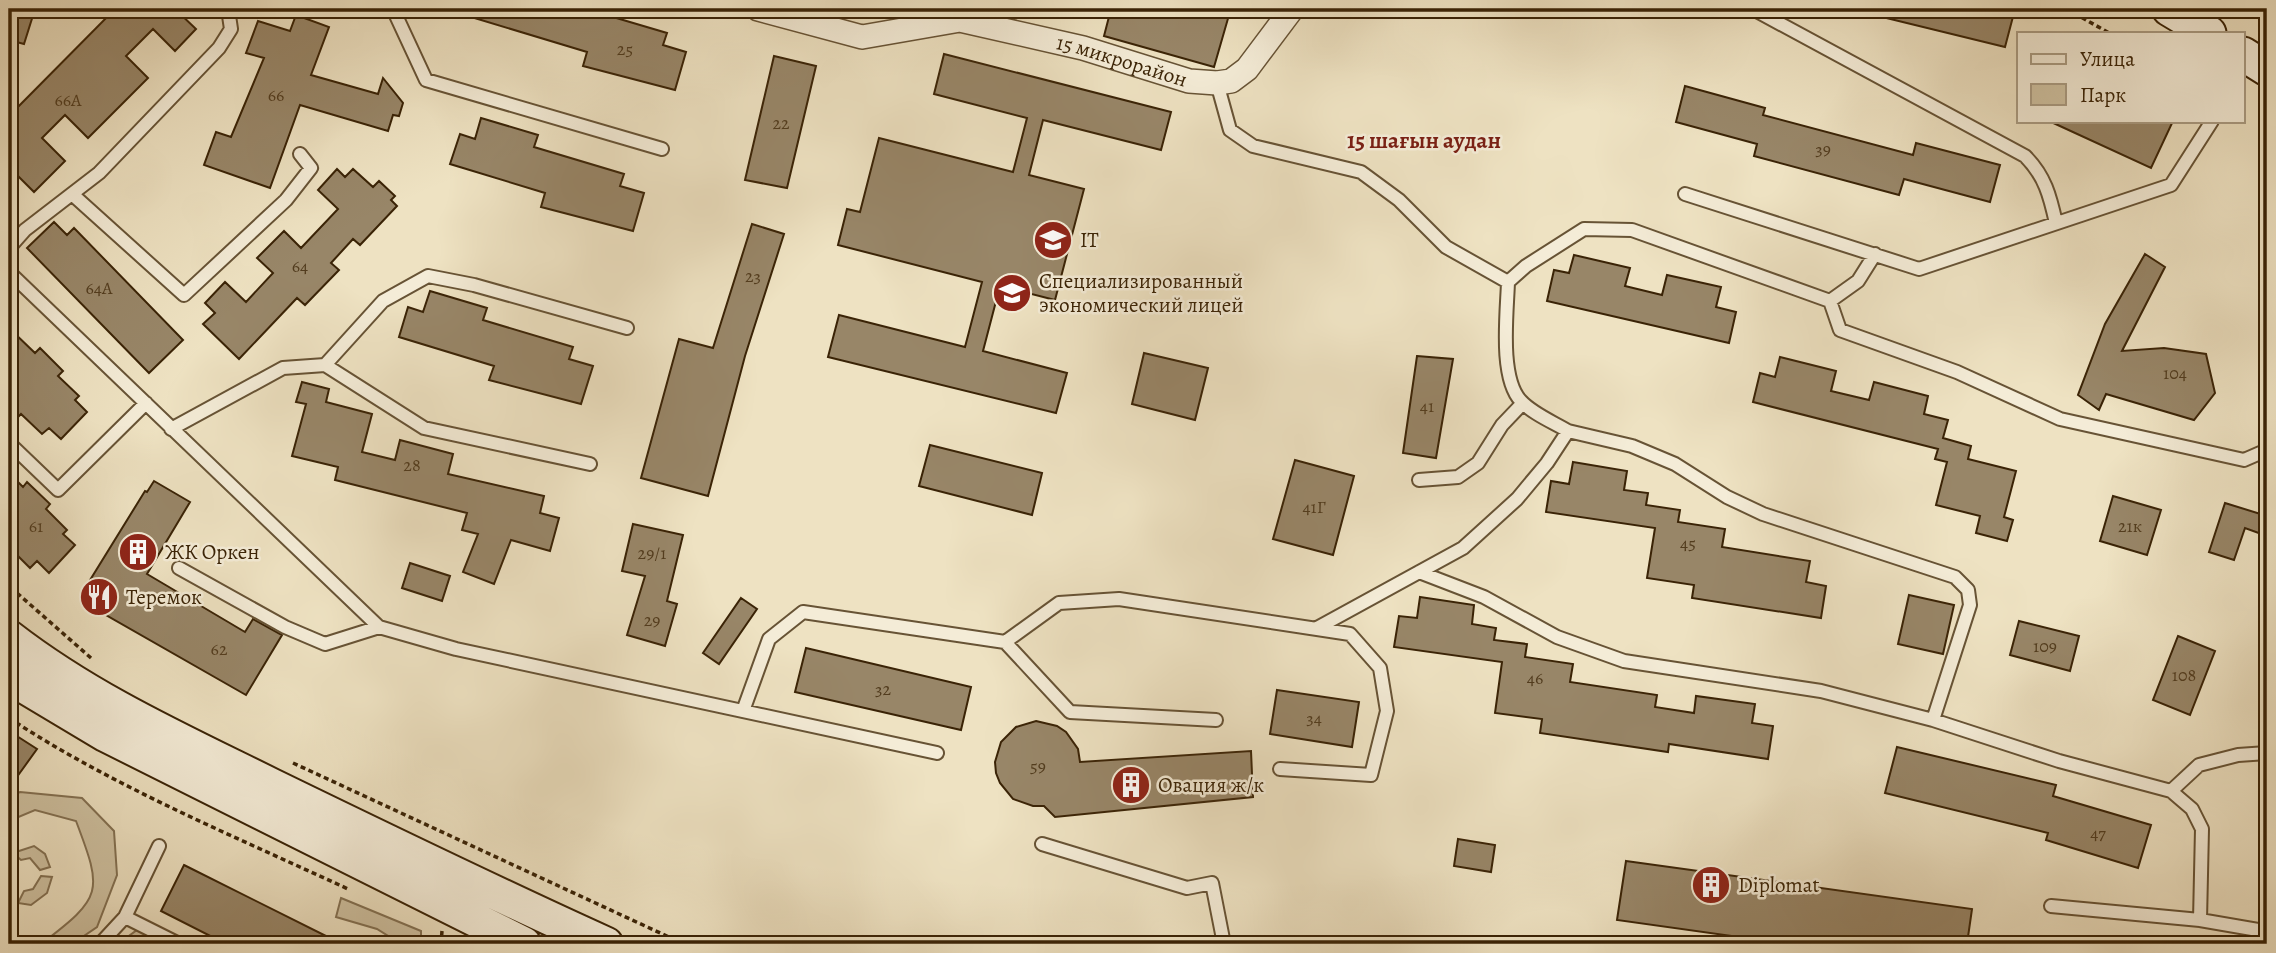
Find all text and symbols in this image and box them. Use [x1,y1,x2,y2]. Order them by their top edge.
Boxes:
street label: 15 микрорайон [1054,28,1191,94]
legend [2017,32,2244,122]
house number: 25 [617,37,633,61]
text: Улица [2080,45,2135,73]
text: Парк [2080,81,2126,109]
house number: 66 [268,83,284,107]
house number: 66А [54,88,82,112]
house number: 22 [772,111,790,135]
district label: 15 шағын аудан [1347,125,1501,156]
house number: 39 [1815,137,1831,161]
school or university icon: IT [1032,219,1074,261]
place label: IT [1080,226,1099,254]
house number: 64 [292,254,308,278]
house number: 23 [745,264,761,288]
place label: Специализированный экономический лицей [1039,267,1244,319]
school or university icon: Специализированный экономический лицей [991,272,1033,314]
house number: 64А [86,276,113,300]
house number: 104 [2163,361,2187,385]
house number: 41 [1420,394,1434,418]
house number: 28 [403,453,421,477]
house number: 41Г [1302,495,1326,519]
house number: 61 [29,514,43,538]
house number: 21к [2118,514,2142,538]
building icon: ЖК Оркен [117,531,159,573]
house number: 45 [1680,531,1696,555]
place label: ЖК Оркен [165,538,260,566]
house number: 29/1 [638,541,666,565]
restaurant icon: Теремок [78,576,120,618]
place label: Теремок [126,583,202,611]
house number: 29 [644,608,660,632]
house number: 109 [2033,634,2057,658]
house number: 62 [211,637,228,661]
house number: 108 [2172,663,2196,687]
house number: 46 [1527,666,1543,690]
house number: 32 [875,677,891,701]
house number: 34 [1306,706,1322,730]
house number: 59 [1030,754,1046,778]
building icon: Овация ж/к [1110,764,1152,806]
place label: Овация ж/к [1158,771,1264,799]
house number: 47 [2090,821,2106,845]
building icon: Diplomat [1690,864,1732,906]
place label: Diplomat [1738,871,1820,899]

